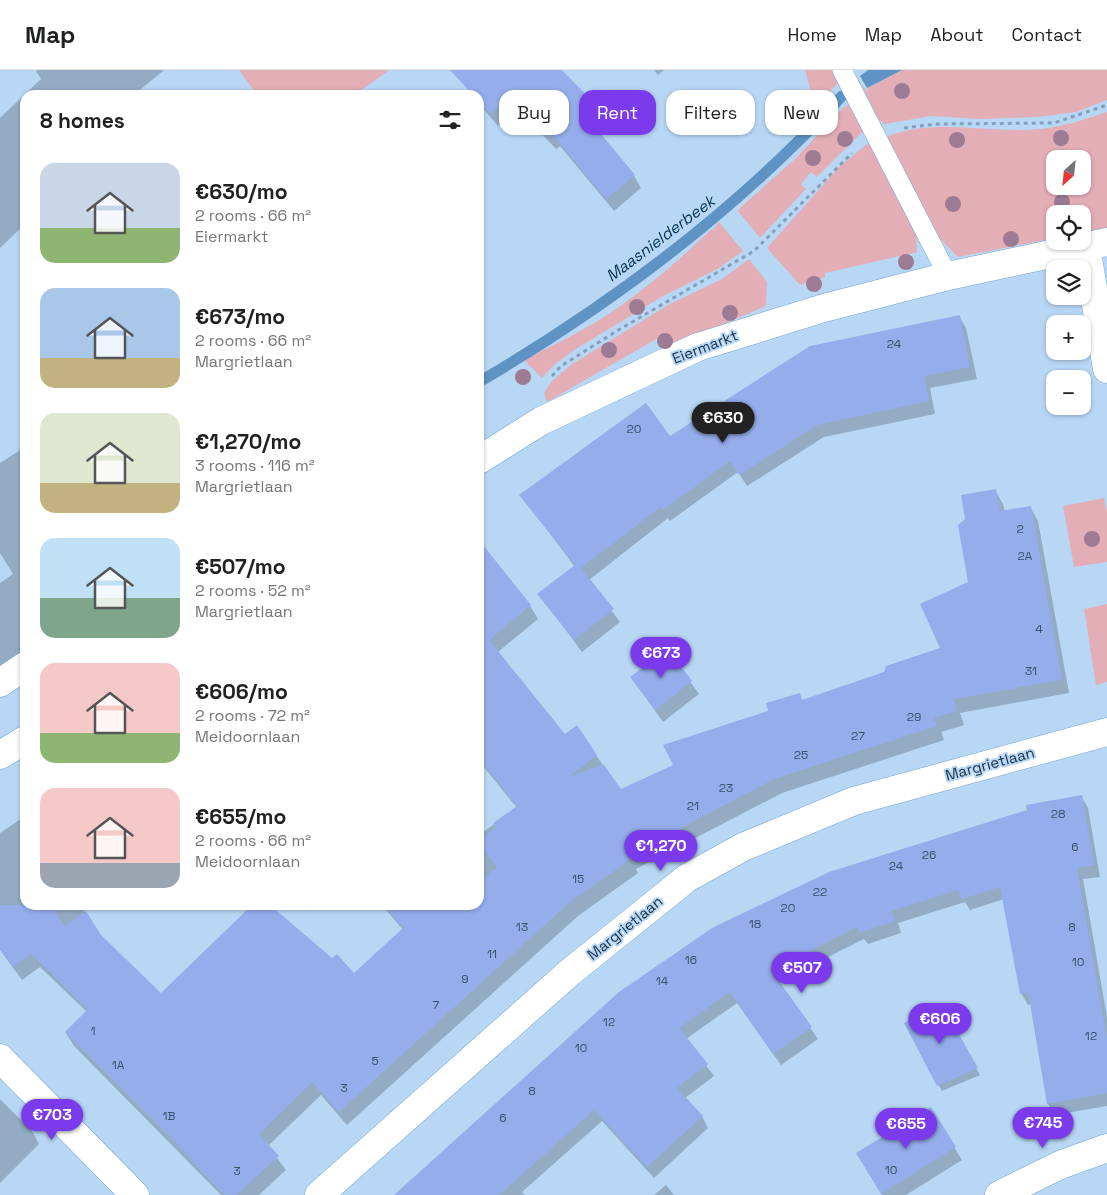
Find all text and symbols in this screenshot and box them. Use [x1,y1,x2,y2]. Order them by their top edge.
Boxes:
text: Map [25,19,75,50]
text: Home [788,23,837,46]
text: Map [865,23,902,46]
text: About [930,23,984,46]
text: Contact [1012,23,1082,46]
chip: Buy [499,90,569,135]
chip: Rent [579,90,656,135]
chip: Filters [666,90,755,135]
chip: New [765,90,838,135]
icon: filters [436,106,464,134]
text: 8 homes [40,107,125,134]
north arrow [1046,150,1091,195]
map controls [1046,150,1091,415]
text: €630/mo [195,178,288,205]
icon: home [80,183,140,243]
water label: Maasnielderbeek [602,189,721,286]
text: 2 rooms · 66 m² [195,205,311,226]
button: locate [1046,205,1091,250]
text: Eiermarkt [195,226,268,247]
button: layers [1046,260,1091,305]
text: €673/mo [195,303,285,330]
icon: home [80,308,140,368]
button: + [1046,315,1091,360]
street label: Eiermarkt [669,325,740,368]
text: 2 rooms · 66 m² [195,330,311,351]
house number: 24 [887,336,902,352]
text: Margrietlaan [195,351,293,372]
button: − [1046,370,1091,415]
pin: €630 [693,402,753,444]
text: €630 [703,407,743,428]
house number: 20 [627,421,641,437]
text: €1,270/mo [195,428,301,455]
icon: home [80,433,140,493]
text: 3 rooms · 116 m² [195,455,315,476]
text: Margrietlaan [195,476,293,497]
house number: 2 [1016,521,1024,537]
house number: 2A [1018,548,1033,564]
text: €507/mo [195,553,286,580]
icon: home [80,558,140,618]
text: 2 rooms · 52 m² [195,580,311,601]
text: Margrietlaan [195,601,293,622]
house number: 4 [1035,621,1043,637]
pin: €673 [631,636,691,679]
text: €673 [641,642,681,663]
house number: 31 [1025,663,1037,679]
text: €606/mo [195,678,288,705]
icon: home [80,683,140,743]
text: 2 rooms · 72 m² [195,705,310,726]
house number: 29 [907,709,921,725]
text: Meidoornlaan [195,726,300,747]
house number: 27 [851,728,865,744]
street label: Margrietlaan [943,742,1037,785]
house number: 25 [794,747,808,763]
house number: 23 [719,780,733,796]
house number: 21 [687,798,699,814]
text: €655/mo [195,803,286,830]
house number: 28 [1051,806,1065,822]
icon: home [80,808,140,868]
text: 2 rooms · 66 m² [195,830,311,851]
pin: €1,270 [620,830,702,872]
text: €1,270 [635,835,687,856]
house number: 6 [1071,839,1079,855]
house number: 26 [922,847,936,863]
text: Meidoornlaan [195,851,300,872]
house number: 24 [889,858,904,874]
house number: 15 [572,871,584,887]
house number: 22 [813,884,827,900]
street label: Margrietlaan [583,891,666,964]
house number: 20 [781,900,795,916]
house number: 18 [749,916,761,932]
house number: 13 [516,919,528,935]
house number: 8 [1068,919,1076,935]
house number: 11 [487,946,497,962]
house number: 16 [685,952,697,968]
pin: €507 [772,952,832,994]
house number: 10 [1072,954,1084,970]
text: €507 [782,957,822,978]
house number: 9 [461,971,469,987]
house number: 14 [656,973,669,989]
house number: 7 [433,997,440,1013]
pin: €606 [910,1002,970,1045]
text: €606 [920,1008,961,1029]
house number: 12 [603,1014,615,1030]
house number: 1 [90,1023,96,1039]
house number: 12 [1085,1028,1097,1044]
house number: 10 [575,1040,587,1056]
house number: 5 [371,1053,379,1069]
house number: 1A [112,1057,125,1073]
house number: 3 [340,1080,348,1096]
house number: 8 [528,1083,536,1099]
pin: €703 [22,1098,82,1141]
text: €703 [32,1104,72,1125]
pin: €745 [1013,1106,1073,1149]
house number: 1B [163,1108,176,1124]
pin: €655 [876,1108,936,1150]
house number: 6 [499,1110,507,1126]
text: €745 [1024,1112,1062,1133]
text: €655 [886,1113,926,1134]
house number: 10 [885,1162,897,1178]
house number: 3 [233,1163,241,1179]

